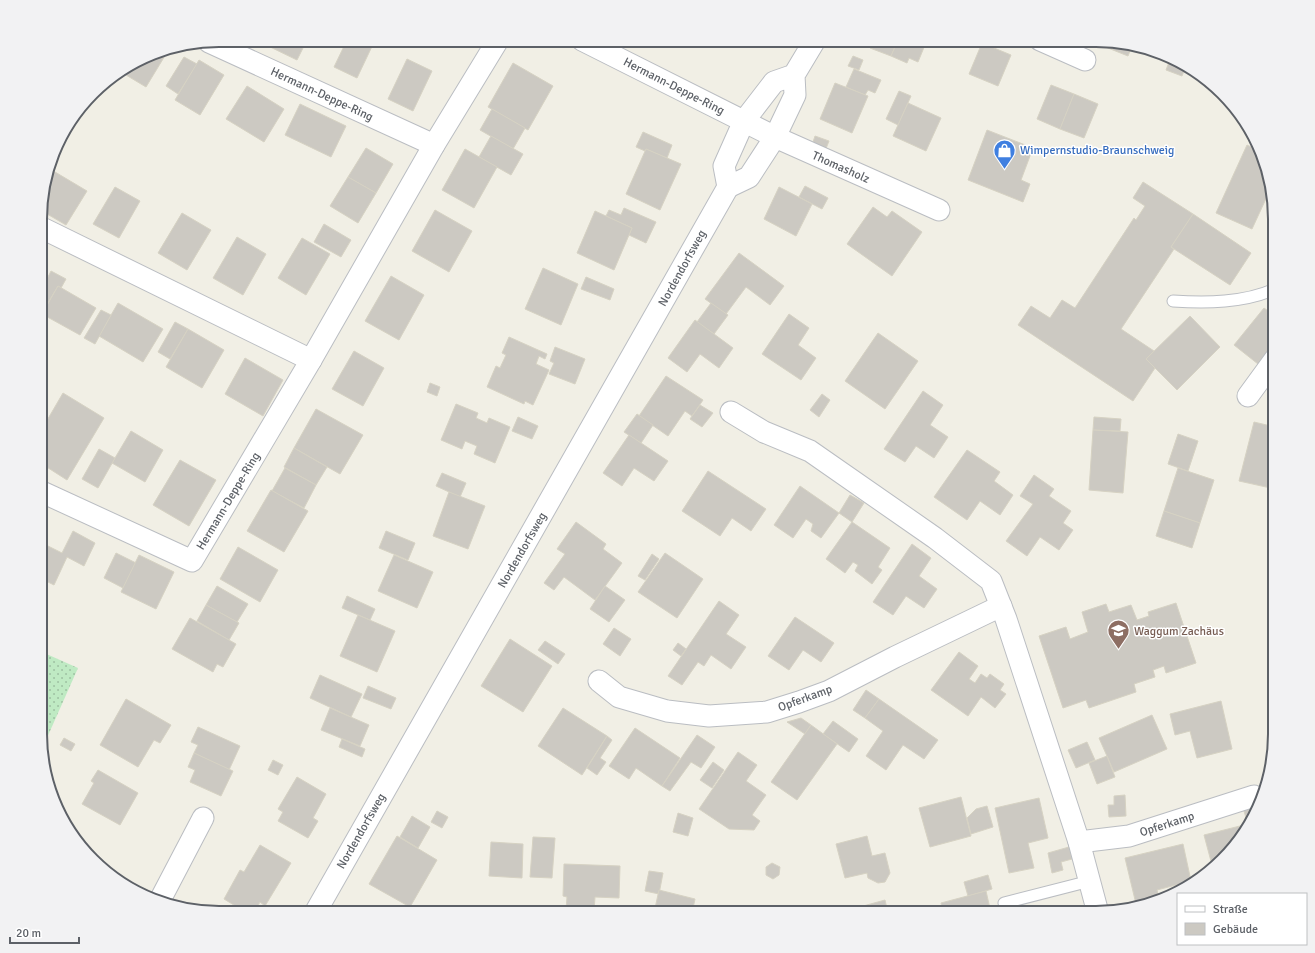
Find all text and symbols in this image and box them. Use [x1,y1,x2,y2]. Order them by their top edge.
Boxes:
street label: Hermann-Deppe-Ring [621,54,727,118]
street label: Hermann-Deppe-Ring [268,64,375,125]
shop icon: Wimpernstudio-Braunschweig [991,137,1017,170]
place label: Wimpernstudio-Braunschweig [1020,143,1174,158]
street label: Thomasholz [810,148,872,187]
street label: Nordendorfsweg [655,227,710,309]
street label: Hermann-Deppe-Ring [193,450,264,553]
street label: Nordendorfsweg [495,510,550,591]
school or university icon: Waggum Zachäus [1105,618,1131,651]
place label: Waggum Zachäus [1134,624,1224,639]
street label: Opferkamp [776,682,834,715]
street label: Nordendorfsweg [334,791,389,872]
street label: Opferkamp [1138,809,1196,840]
legend [1177,893,1307,945]
text: Straße [1213,902,1248,917]
scale bar [10,919,79,945]
text: Gebäude [1213,922,1258,937]
text: 20 m [16,926,41,941]

